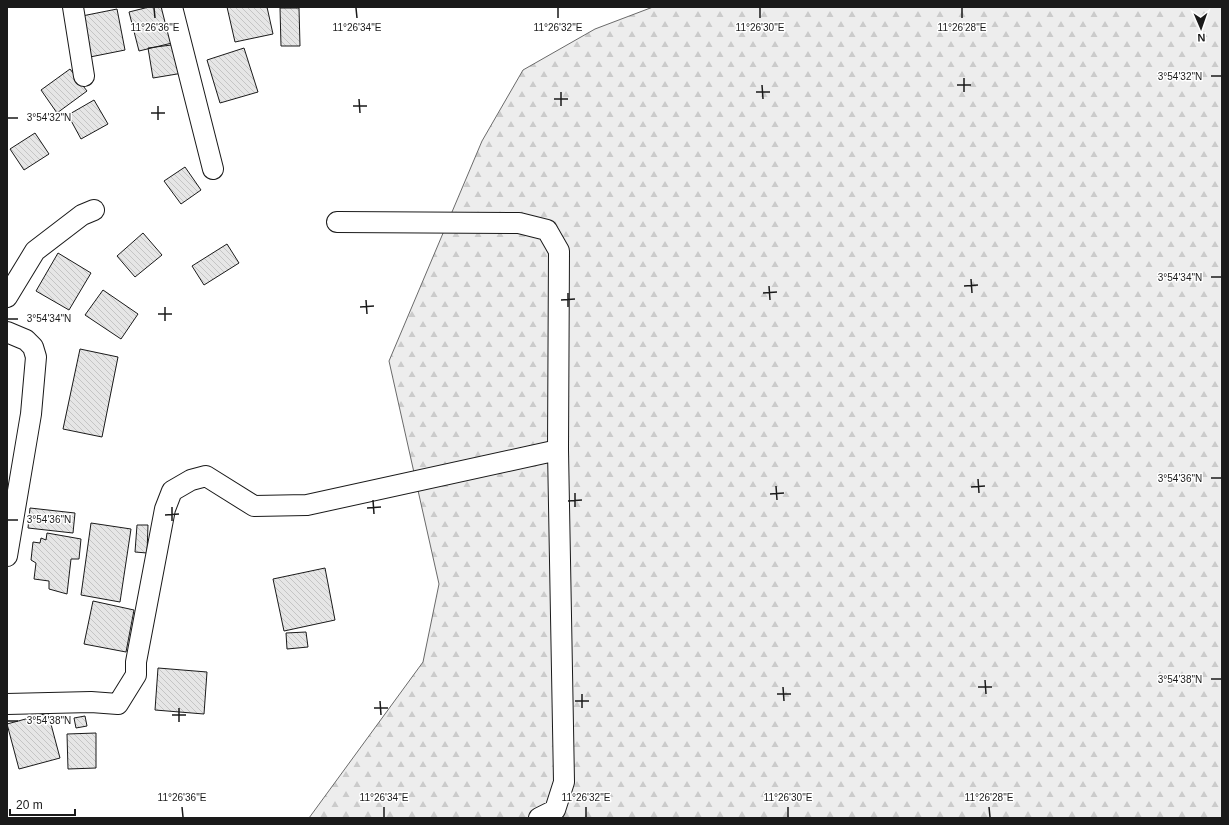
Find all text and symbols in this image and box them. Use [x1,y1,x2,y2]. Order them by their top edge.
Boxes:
north arrow [1181,8,1221,48]
text: 11°26'36"E [131,22,180,33]
text: 11°26'34"E [333,22,382,33]
text: 11°26'32"E [534,22,583,33]
text: 11°26'30"E [736,22,785,33]
text: 11°26'28"E [938,22,987,33]
text: N [1197,32,1206,44]
text: 3°54'32"N [1158,71,1202,82]
text: 3°54'32"N [27,112,71,123]
text: 3°54'34"N [1158,272,1202,283]
text: 3°54'34"N [27,313,71,324]
text: 3°54'36"N [1158,473,1202,484]
text: 3°54'36"N [27,514,71,525]
text: 3°54'38"N [1158,674,1202,685]
text: 3°54'38"N [27,715,71,726]
scale bar [10,791,75,817]
text: 11°26'36"E [158,792,207,803]
text: 11°26'34"E [360,792,409,803]
text: 11°26'32"E [562,792,611,803]
text: 11°26'30"E [764,792,813,803]
text: 11°26'28"E [965,792,1014,803]
text: 20 m [16,798,43,812]

